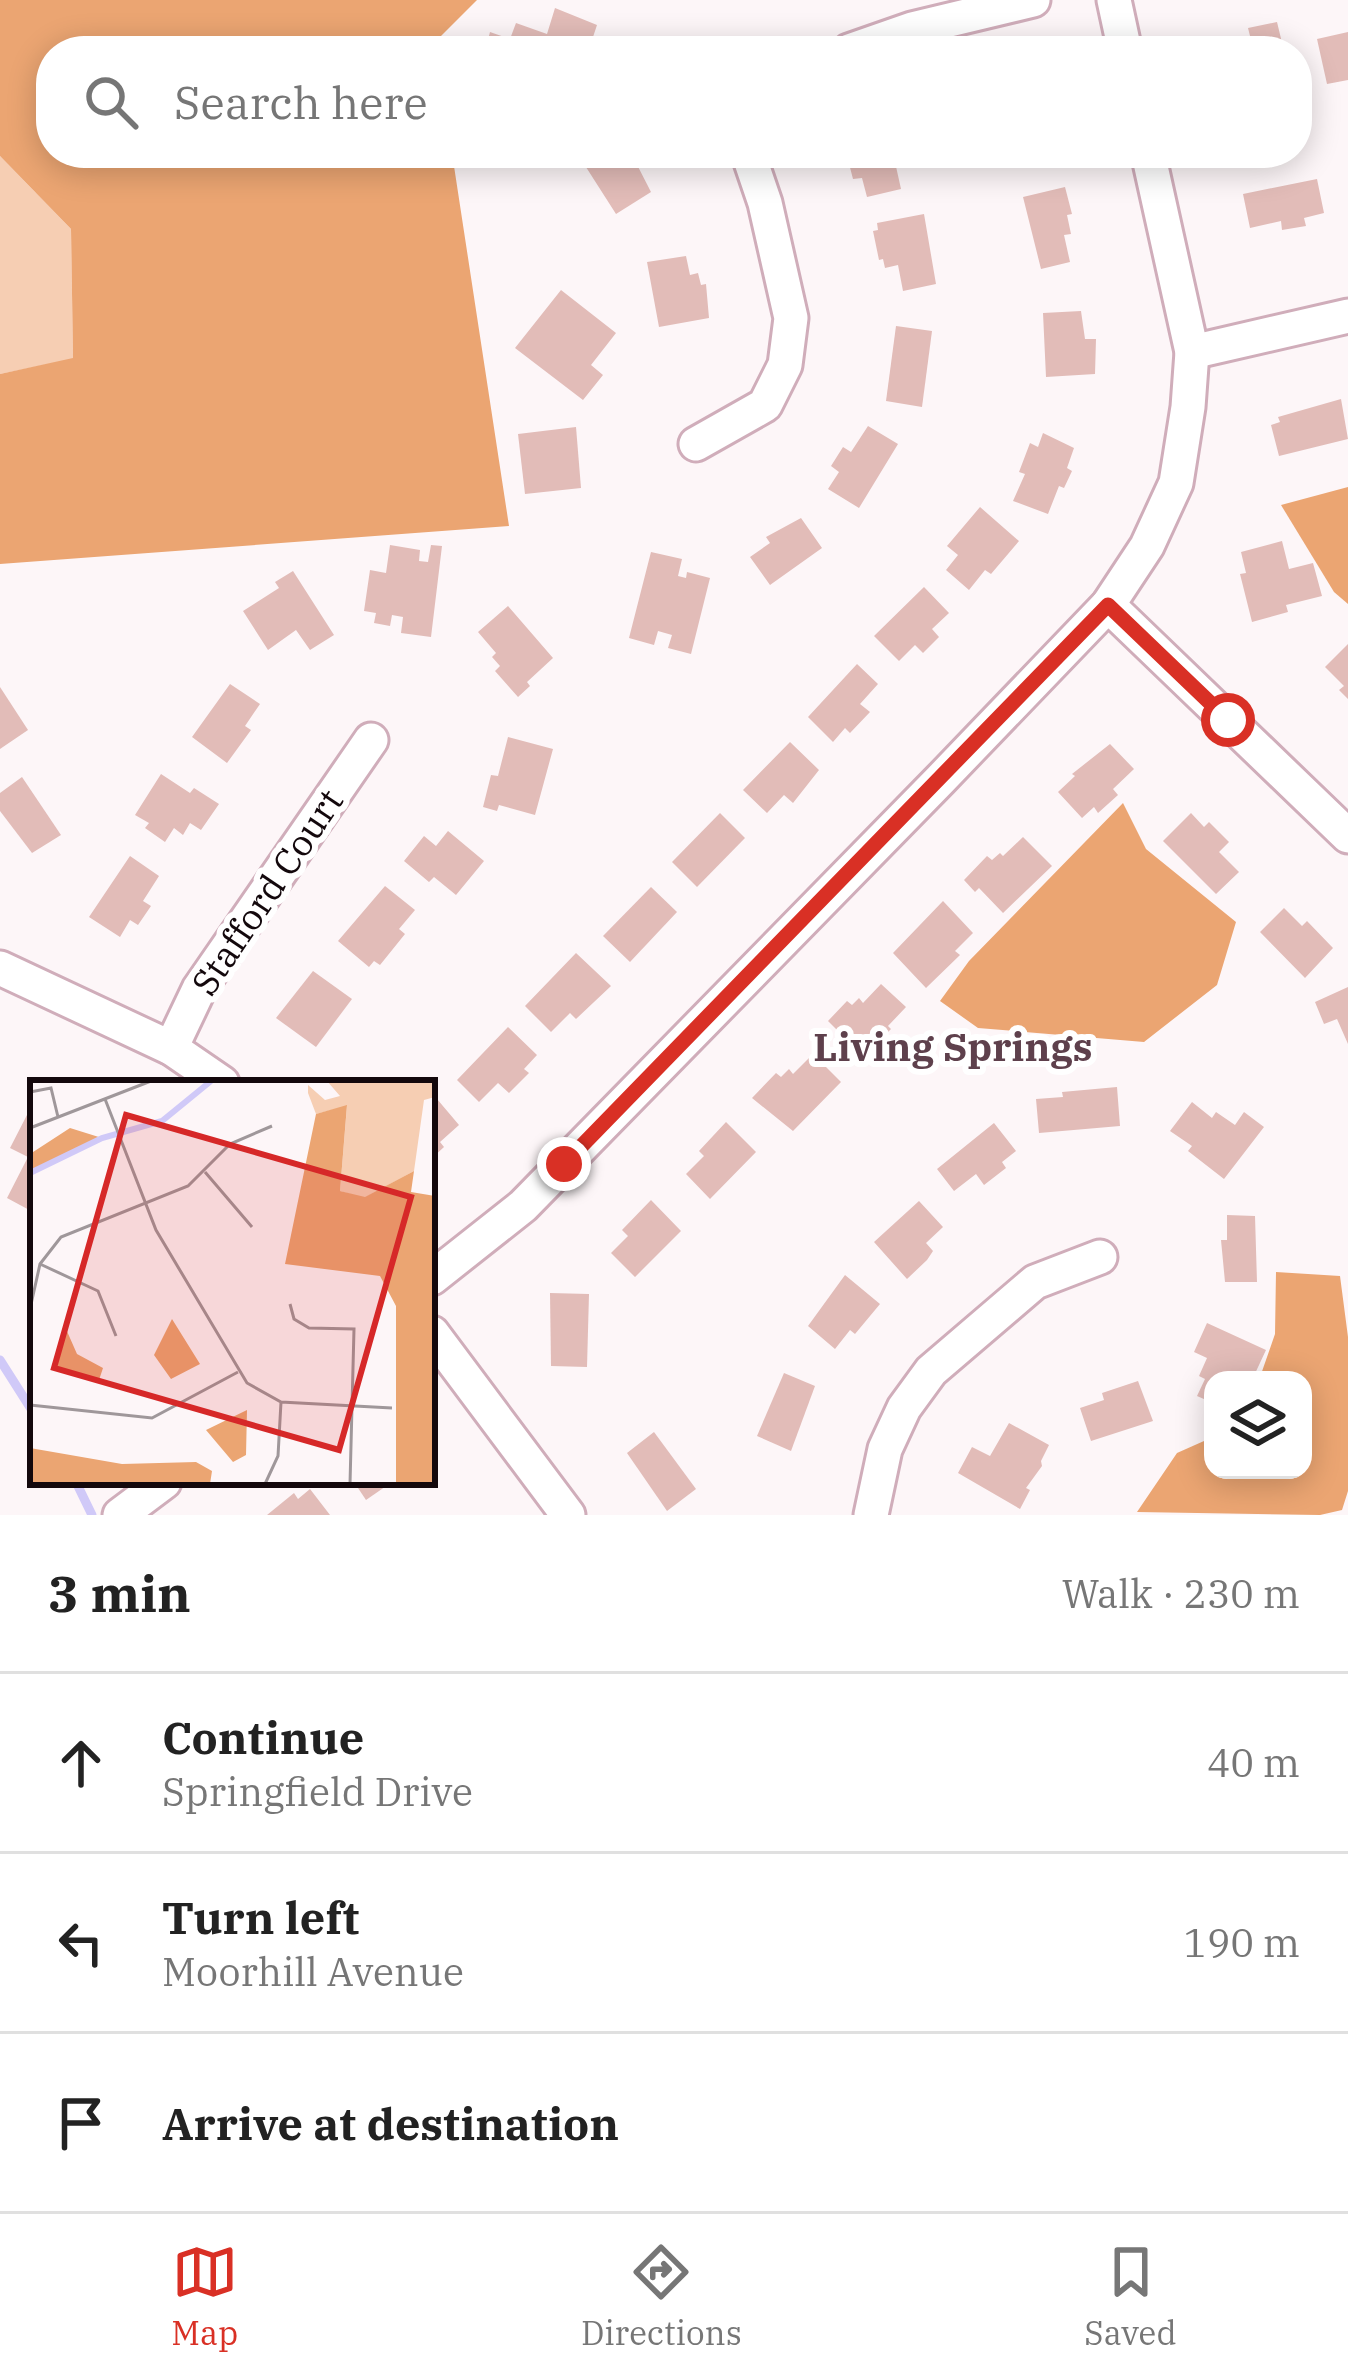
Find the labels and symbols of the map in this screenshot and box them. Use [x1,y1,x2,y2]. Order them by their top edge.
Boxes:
route start [1201,693,1255,747]
street label: Stafford Court [180,780,353,1004]
district label: Living Springs [813,1021,1093,1072]
inset map [30,1080,435,1485]
route end [537,1137,591,1191]

